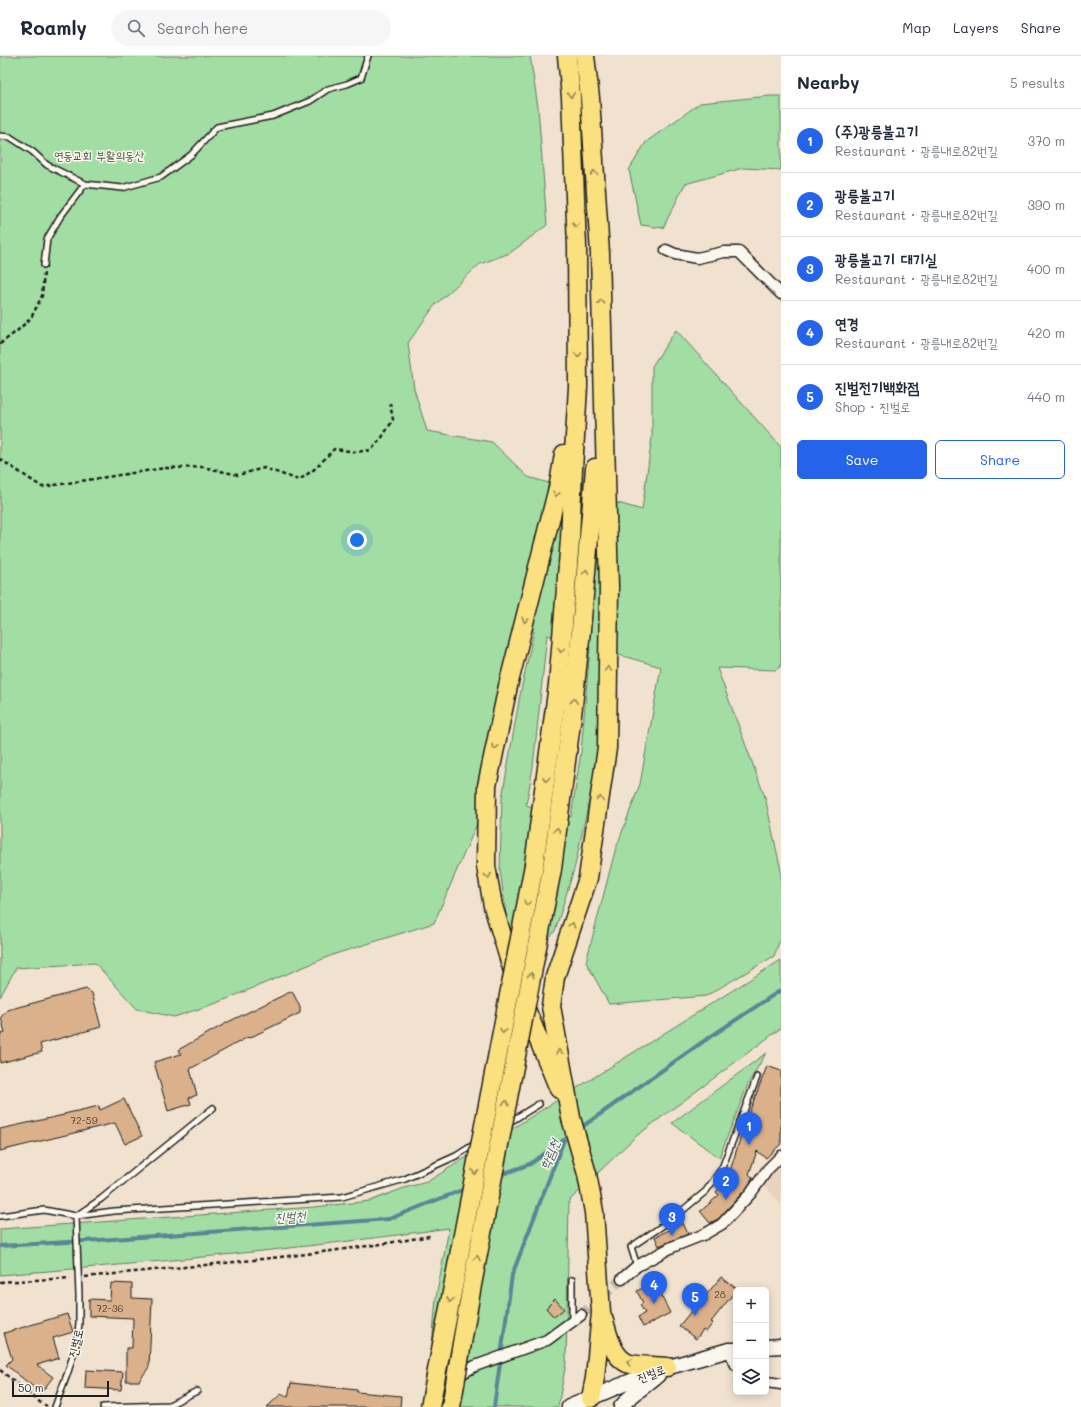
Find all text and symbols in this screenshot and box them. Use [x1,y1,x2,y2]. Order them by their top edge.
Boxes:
search box [111,10,391,46]
text: Roamly [20,15,87,40]
icon: search [125,17,147,39]
text: Search here [157,18,248,38]
text: Map [902,18,931,37]
text: Layers [953,18,999,37]
text: Share [1021,18,1061,37]
text: Nearby [797,71,859,93]
text: 5 results [1010,74,1065,91]
one-way arrow [566,92,575,98]
text: (주)광릉불고기 [835,121,919,141]
text: 1 [807,132,813,149]
text: 370 m [1028,132,1065,149]
text: Restaurant · 광릉내로82번길 [835,142,998,159]
park label: 연동교회 부활의동산 [54,147,145,163]
one-way arrow [590,170,599,176]
text: 광릉불고기 [835,185,895,205]
text: 2 [806,196,814,213]
text: 390 m [1027,196,1065,213]
text: Restaurant · 광릉내로82번길 [835,206,998,223]
one-way arrow [572,222,581,228]
text: 광릉불고기 대기실 [835,249,937,269]
text: 3 [806,260,814,277]
text: 400 m [1027,260,1065,277]
text: Restaurant · 광릉내로82번길 [835,270,998,287]
one-way arrow [596,299,605,305]
text: 연경 [835,313,859,333]
text: 4 [806,324,814,341]
text: 420 m [1028,324,1065,341]
text: Restaurant · 광릉내로82번길 [835,334,998,351]
one-way arrow [573,352,582,358]
text: 진벌전기백화점 [835,377,920,397]
text: 5 [806,388,814,405]
text: 440 m [1027,388,1065,405]
text: Shop · 진벌로 [835,398,911,415]
button: Save [797,440,927,479]
button: Share [935,440,1065,479]
one-way arrow [552,490,561,497]
your location [347,530,367,550]
one-way arrow [582,569,591,575]
one-way arrow [521,617,529,624]
one-way arrow [556,647,565,653]
one-way arrow [604,666,612,672]
one-way arrow [569,698,578,704]
one-way arrow [492,744,500,750]
one-way arrow [542,776,551,782]
one-way arrow [595,796,604,802]
one-way arrow [552,827,561,833]
one-way arrow [483,873,492,879]
one-way arrow [523,900,532,906]
one-way arrow [567,922,576,929]
one-way arrow [526,972,535,978]
one-way arrow [499,1028,507,1034]
one-way arrow [556,1049,564,1055]
one-way arrow [502,1100,510,1106]
pin: 1 [736,1112,762,1145]
house number: 72-59 [70,1113,98,1127]
water label: 학림천 [535,1135,564,1172]
pin: 2 [713,1167,739,1200]
one-way arrow [471,1169,480,1175]
pin: 3 [659,1203,685,1236]
water label: 진벌천 [274,1206,308,1226]
one-way arrow [472,1255,481,1261]
pin: 4 [641,1271,667,1304]
pin: 5 [682,1283,708,1316]
house number: 28 [714,1287,726,1301]
map controls [733,1287,769,1395]
button: + [733,1287,769,1323]
one-way arrow [447,1297,455,1303]
house number: 72-36 [96,1301,124,1315]
button: − [733,1323,769,1359]
street label: 진벌로 [64,1327,86,1359]
one-way arrow [626,1358,633,1366]
button: layers [733,1359,769,1395]
street label: 진벌로 [635,1361,667,1385]
scale bar [12,1379,109,1398]
text: 50 m [18,1380,44,1395]

